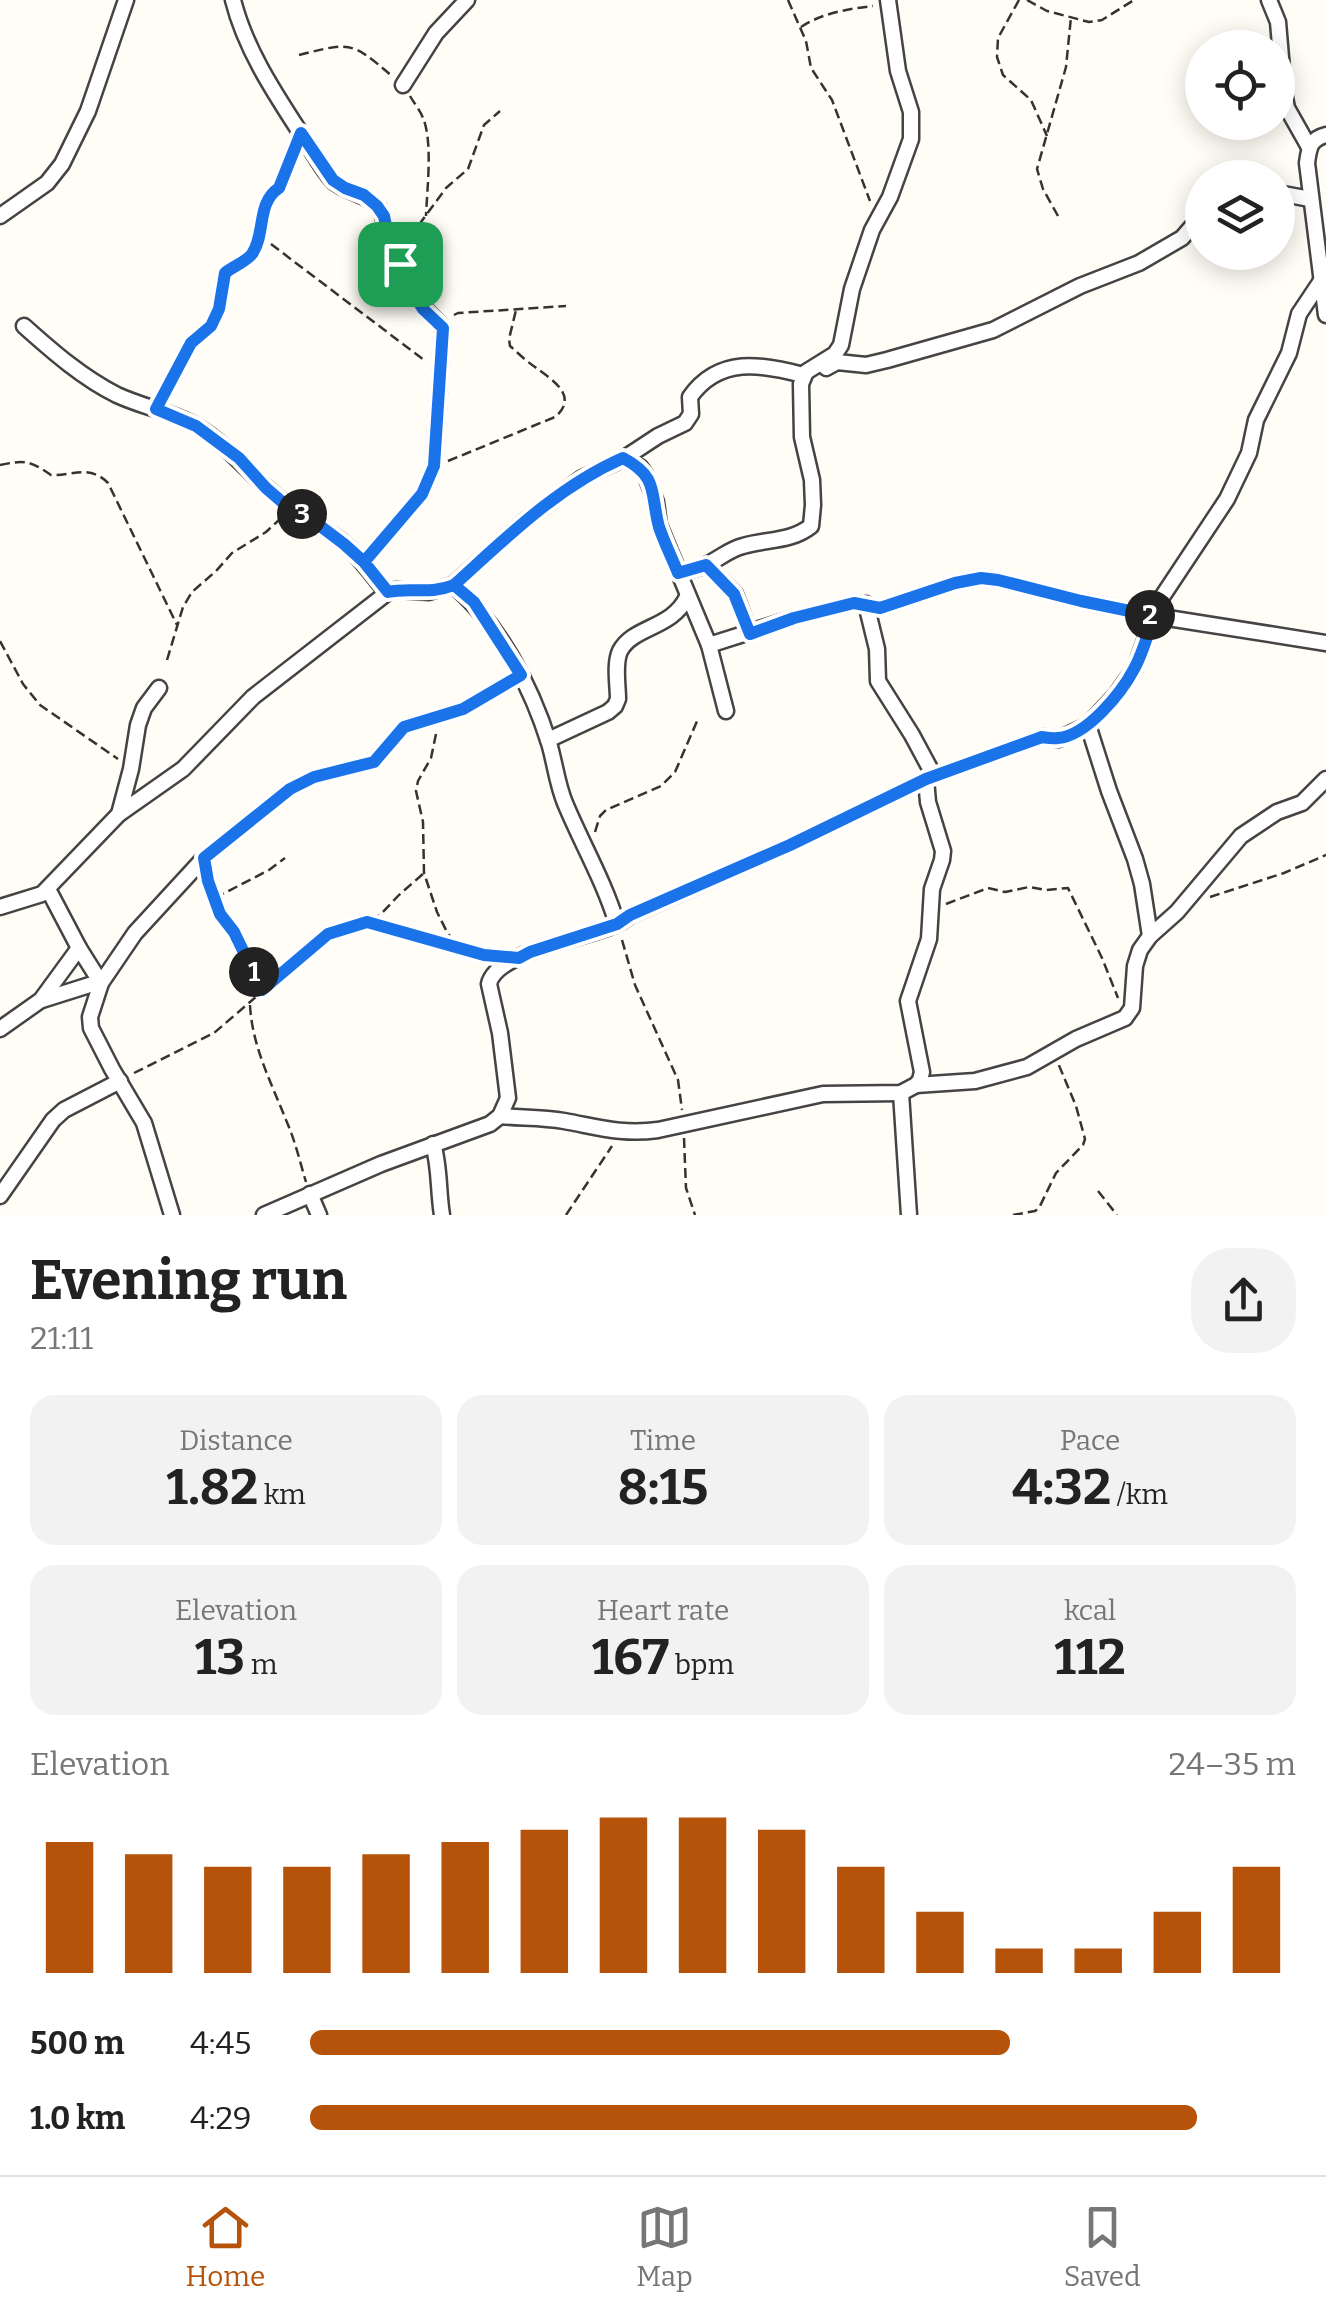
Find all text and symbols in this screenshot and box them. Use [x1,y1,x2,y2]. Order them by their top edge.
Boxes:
map controls [1185,30,1295,270]
button: locate [1185,30,1295,140]
button: layers [1185,160,1295,270]
pin [358,222,443,307]
icon: arrive [373,237,428,292]
pin: 3 [277,489,327,539]
text: 3 [294,497,310,530]
pin: 2 [1125,590,1175,640]
text: 2 [1142,598,1158,631]
pin: 1 [229,947,279,997]
text: 1 [248,955,260,988]
text: Evening run [30,1248,347,1314]
button: share [1191,1248,1296,1353]
text: 21:11 [30,1319,93,1357]
text: Distance [179,1424,293,1457]
text: Time [630,1424,696,1457]
text: Pace [1060,1424,1120,1457]
text: 1.82 [166,1457,258,1517]
text: 8:15 [618,1457,708,1517]
text: 4:32 [1012,1457,1111,1517]
text: km [258,1478,306,1511]
text: /km [1111,1478,1168,1511]
text: Elevation [175,1594,297,1627]
text: Heart rate [597,1594,729,1627]
text: kcal [1064,1594,1116,1627]
text: 13 [195,1627,245,1687]
text: 167 [592,1627,669,1687]
text: 112 [1054,1627,1126,1687]
text: m [245,1648,277,1681]
text: bpm [669,1648,734,1681]
text: Elevation [30,1745,170,1783]
text: 24–35 m [1169,1745,1296,1783]
text: 500 m [30,2024,124,2062]
text: 4:45 [190,2024,251,2062]
text: 1.0 km [30,2099,125,2137]
text: 4:29 [190,2099,252,2137]
tab: Home [185,2200,265,2293]
tab: Map [636,2200,693,2293]
tab: Saved [1064,2200,1141,2293]

